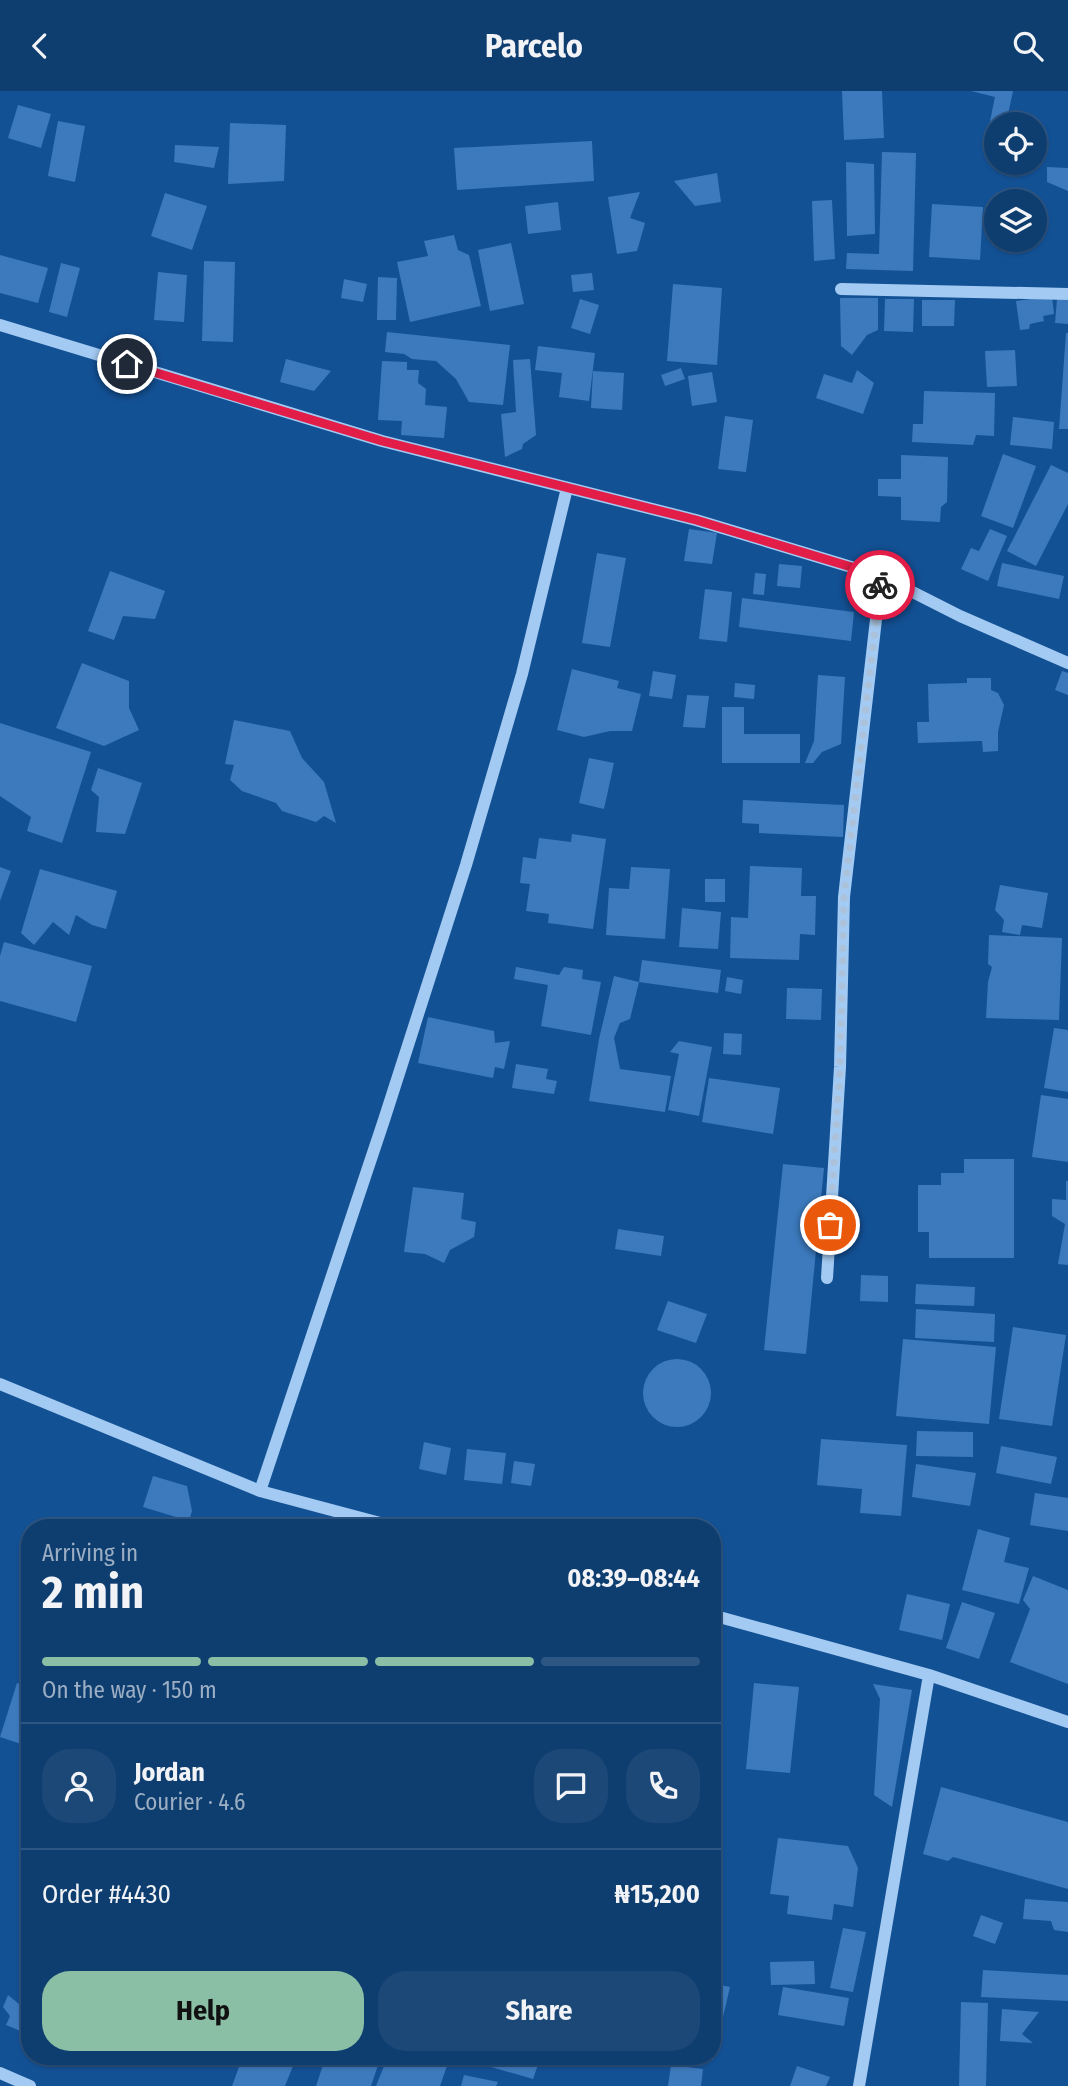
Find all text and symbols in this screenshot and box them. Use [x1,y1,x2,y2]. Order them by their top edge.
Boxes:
icon: back [21,27,59,65]
text: Parcelo [485,27,583,65]
icon: search [1009,27,1047,65]
map controls [984,112,1047,252]
button: locate [984,112,1047,175]
button: layers [984,189,1047,252]
pin [97,334,157,394]
icon: home [108,345,146,383]
courier [845,550,915,620]
icon: bike [861,566,899,604]
pin [800,1195,860,1255]
icon: bag [811,1206,849,1244]
text: Arriving in [42,1539,138,1567]
text: 08:39–08:44 [567,1563,700,1594]
text: 2 min [42,1565,144,1620]
text: On the way · 150 m [42,1676,217,1704]
button: person [42,1749,116,1823]
button: chat [534,1749,608,1823]
button: phone [626,1749,700,1823]
text: Jordan [134,1757,205,1788]
text: Courier · 4.6 [134,1788,245,1816]
text: Order #4430 [42,1879,171,1910]
text: ₦15,200 [615,1879,700,1910]
button: Help [42,1971,364,2051]
button: Share [378,1971,700,2051]

